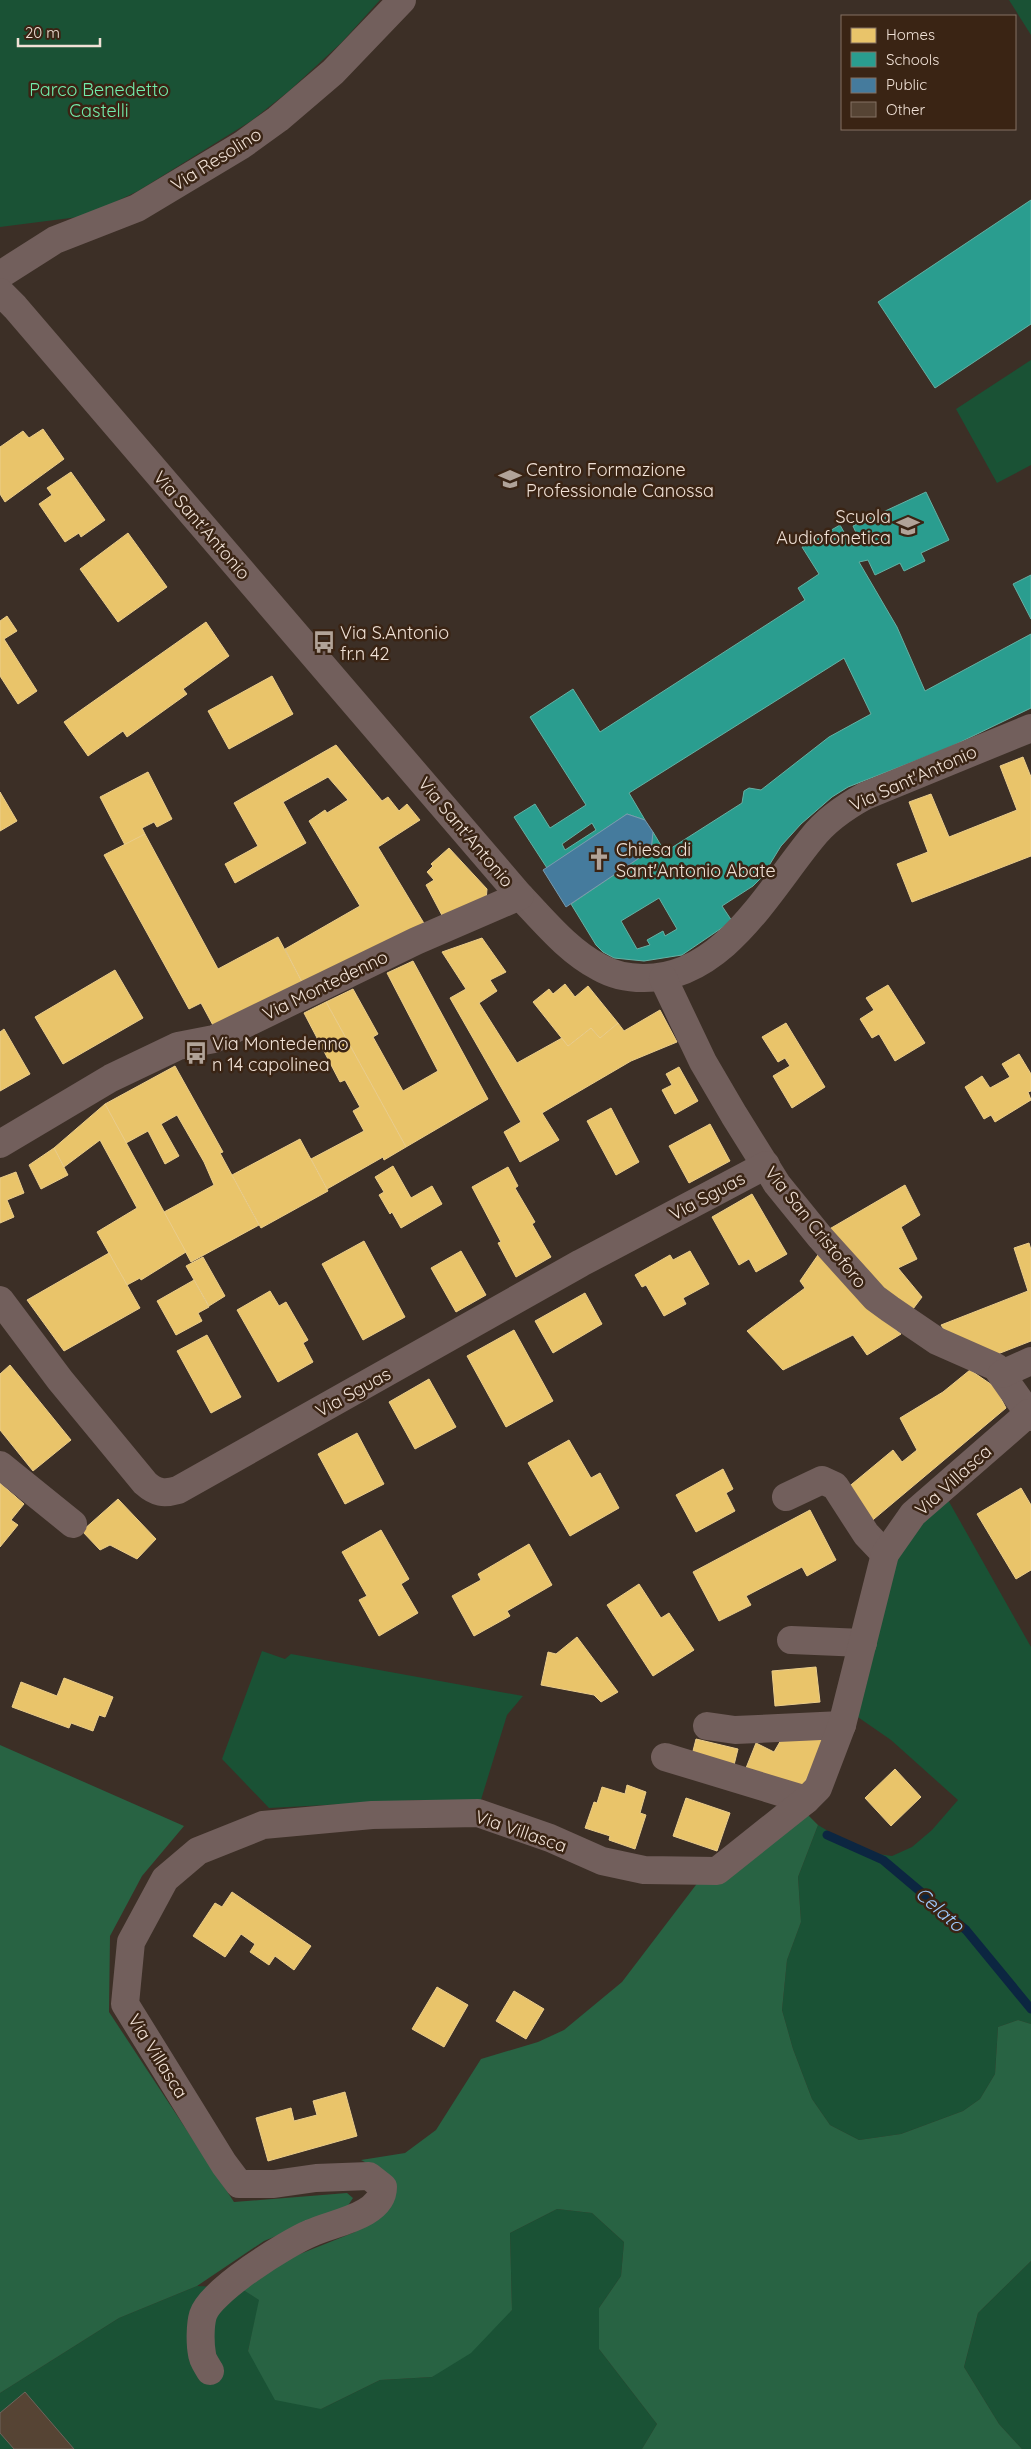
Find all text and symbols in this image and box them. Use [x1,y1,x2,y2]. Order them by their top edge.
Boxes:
scale bar [18,15,100,47]
legend [841,15,1016,130]
text: 20 m [25,23,60,42]
text: Homes [886,25,935,44]
text: Schools [886,50,939,69]
text: Public [886,75,927,94]
park label: Parco Benedetto Castelli [29,78,169,122]
text: Other [886,100,926,119]
street label: Via Resolino [166,122,266,196]
place label: Centro Formazione Professionale Canossa [526,458,714,502]
street label: Via Sant'Antonio [148,466,256,584]
school or university icon: Centro Formazione Professionale Canossa [497,466,523,492]
place label: Scuola Audiofonetica [776,505,891,549]
school or university icon: Scuola Audiofonetica [895,513,921,539]
place label: Via S.Antonio fr.n 42 [340,621,449,665]
bus stop icon: Via S.Antonio fr.n 42 [311,629,337,655]
street label: Via Sant'Antonio [846,740,980,816]
street label: Via Sant'Antonio [413,772,519,892]
place label: Chiesa di Sant'Antonio Abate [616,838,776,882]
church icon: Chiesa di Sant'Antonio Abate [586,846,612,872]
street label: Via Montedenno [259,945,391,1025]
place label: Via Montedenno n 14 capolinea [212,1032,349,1076]
bus stop icon: Via Montedenno n 14 capolinea [183,1040,209,1066]
street label: Via San Cristoforo [760,1162,872,1292]
street label: Via Sguas [665,1166,749,1226]
street label: Via Sguas [311,1362,395,1422]
street label: Via Villasca [910,1440,996,1520]
street label: Via Villasca [472,1805,570,1857]
water label: Celato [911,1881,970,1938]
street label: Via Villasca [123,2009,193,2103]

